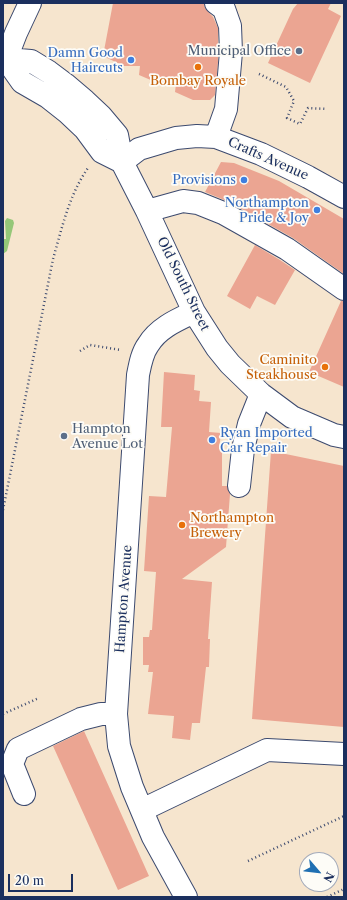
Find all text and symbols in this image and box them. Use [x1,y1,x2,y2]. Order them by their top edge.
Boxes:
place label: Municipal Office [188,43,291,59]
place label: Damn Good Haircuts [48,45,123,76]
marker: Municipal Office [294,46,304,56]
marker: Damn Good Haircuts [126,55,136,65]
marker: Bombay Royale [193,62,203,72]
place label: Bombay Royale [150,73,246,89]
street label: Crafts Avenue [225,134,311,184]
place label: Provisions [172,172,236,188]
marker: Provisions [239,175,249,185]
place label: Northampton Pride & Joy [225,195,309,226]
marker: Northampton Pride & Joy [312,205,322,215]
street label: Old South Street [153,234,213,334]
place label: Caminito Steakhouse [246,352,317,383]
marker: Caminito Steakhouse [320,362,330,372]
place label: Hampton Avenue Lot [72,421,143,452]
place label: Ryan Imported Car Repair [220,425,313,456]
marker: Hampton Avenue Lot [59,431,69,441]
marker: Ryan Imported Car Repair [207,435,217,445]
place label: Northampton Brewery [190,510,274,541]
marker: Northampton Brewery [177,520,187,530]
street label: Hampton Avenue [112,544,136,654]
north arrow [299,852,339,892]
scale bar [10,866,75,892]
text: N [320,870,337,885]
text: 20 m [15,873,44,888]

